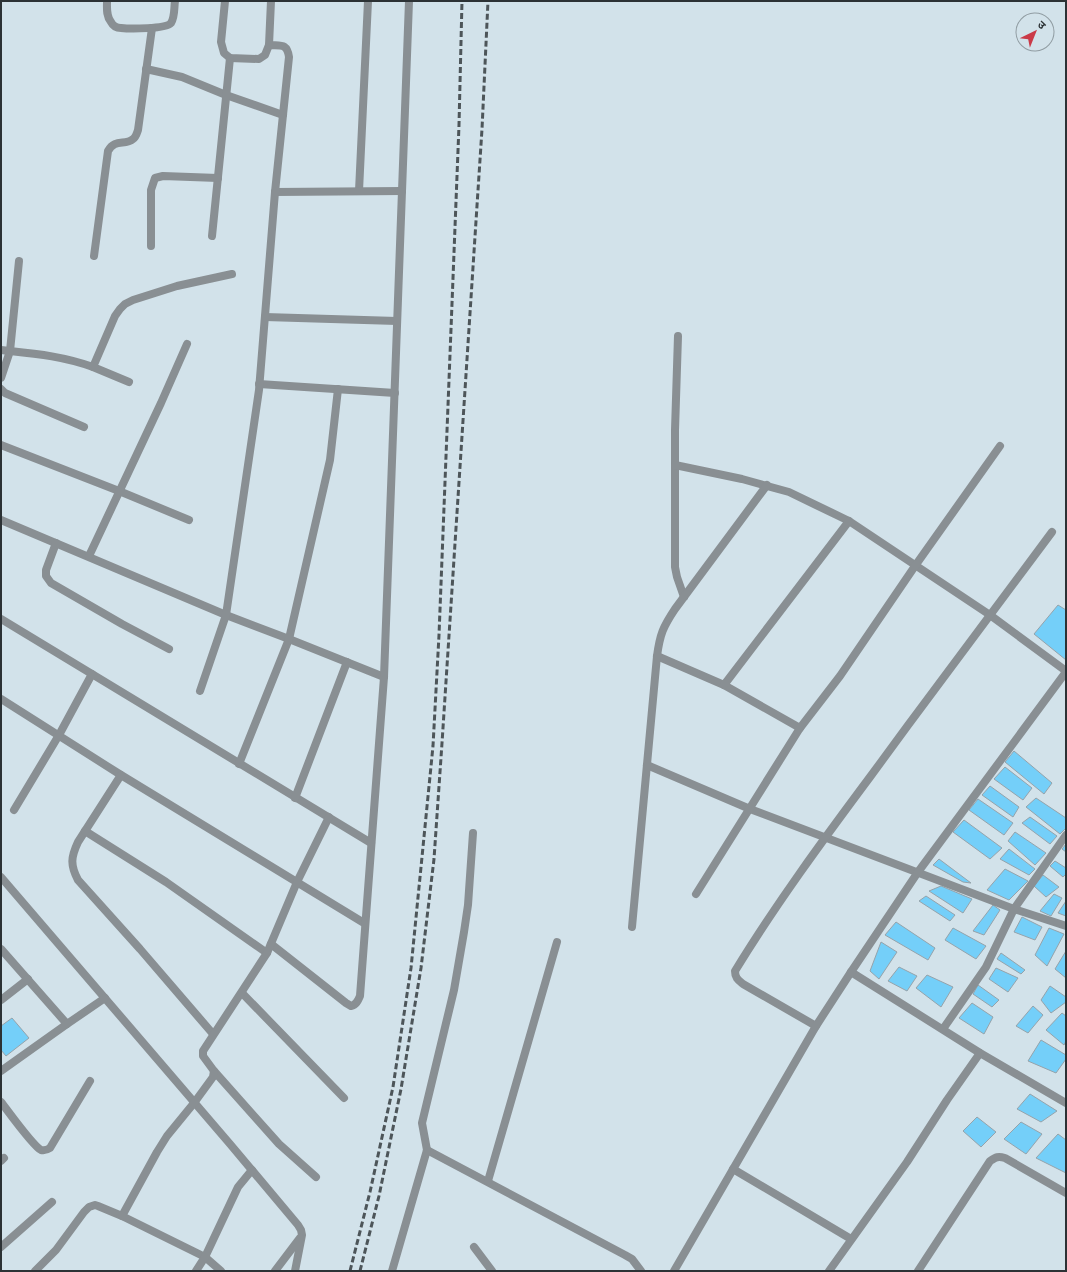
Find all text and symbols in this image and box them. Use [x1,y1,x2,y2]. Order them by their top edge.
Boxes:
north arrow [1015,12,1055,52]
text: उ [1035,18,1049,32]

